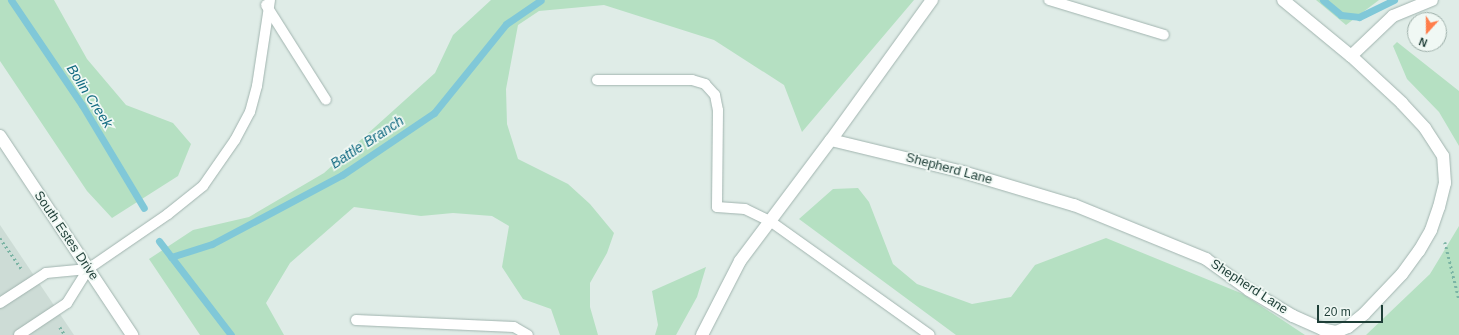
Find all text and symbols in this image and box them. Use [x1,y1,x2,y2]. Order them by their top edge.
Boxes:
north arrow [1407,12,1447,52]
text: N [1417,35,1429,49]
water label: Bolin Creek [63,61,117,131]
water label: Battle Branch [327,112,407,172]
street label: Shepherd Lane [904,150,994,188]
street label: South Estes Drive [30,189,102,283]
street label: Shepherd Lane [1207,256,1291,318]
scale bar [1319,297,1385,323]
text: 20 m [1324,305,1351,319]

